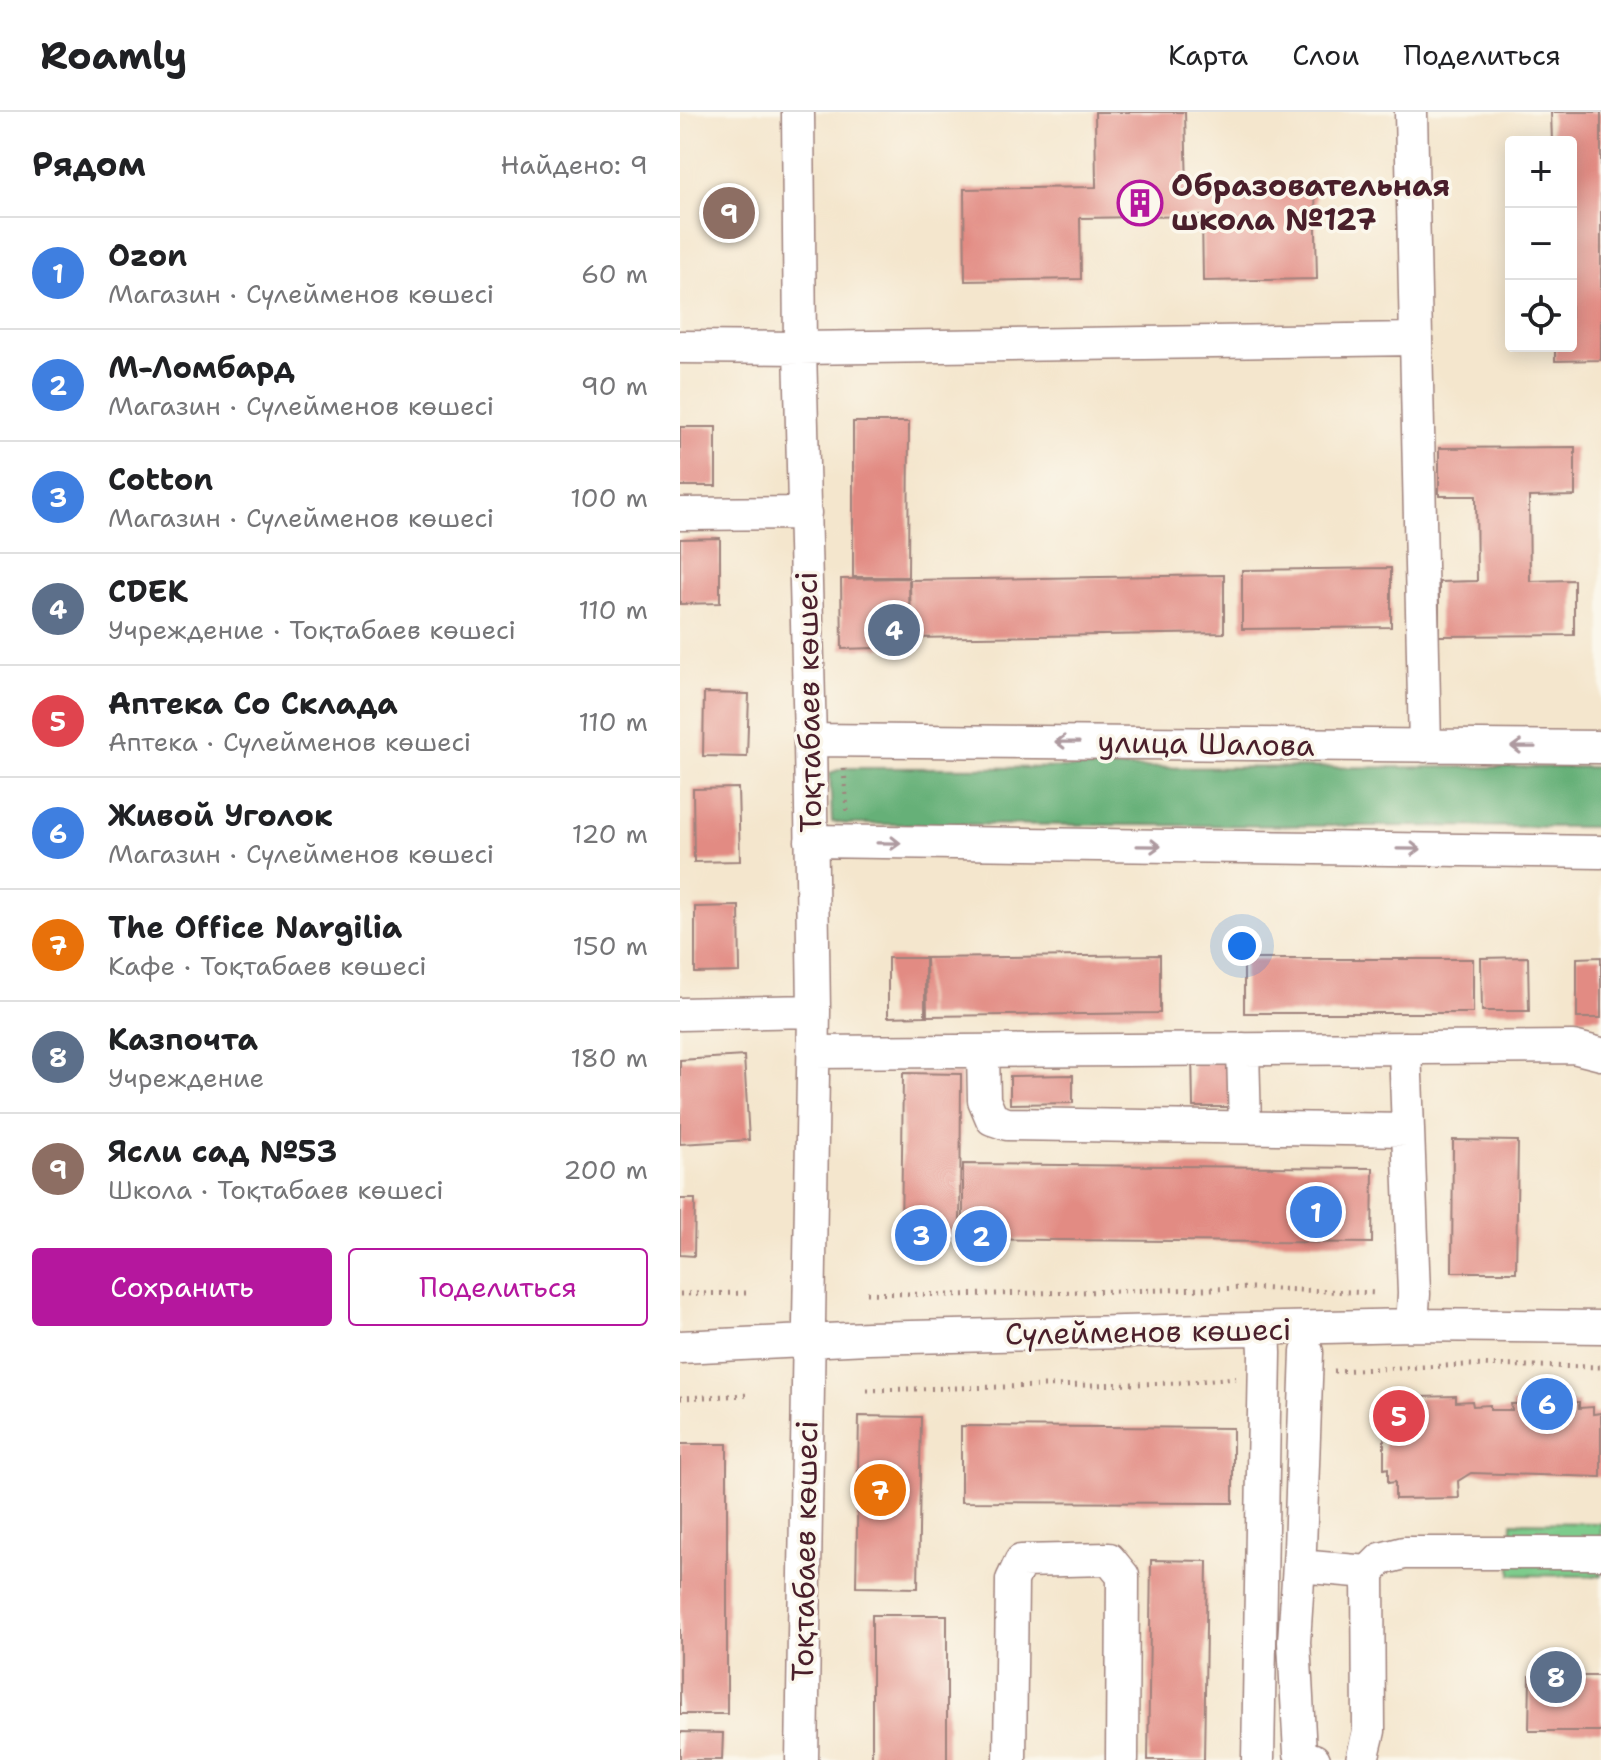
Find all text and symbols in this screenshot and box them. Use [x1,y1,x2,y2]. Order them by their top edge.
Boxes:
text: Roamly [40,30,187,81]
text: Карта [1168,36,1248,74]
text: Слои [1292,36,1359,74]
text: Поделиться [1403,36,1561,74]
map controls [1505,136,1577,352]
button: + [1505,136,1577,208]
text: Рядом [32,141,146,187]
text: Найдено: 9 [501,147,648,182]
place label: Образовательная школа №127 [1171,165,1450,240]
building icon: Образовательная школа №127 [1116,179,1164,227]
pin: 9 [703,183,755,243]
button: − [1505,208,1577,280]
text: Ozon [108,235,187,276]
text: 1 [52,256,64,291]
text: 60 m [581,256,648,291]
text: Магазин · Сүлейменов көшесі [108,276,494,311]
button: locate [1505,280,1577,352]
text: М-Ломбард [108,347,295,388]
text: 2 [49,368,67,403]
text: 90 m [581,368,648,403]
text: Магазин · Сүлейменов көшесі [108,388,494,423]
text: Cotton [108,459,213,500]
text: 3 [49,480,67,515]
text: 100 m [570,480,648,515]
text: Магазин · Сүлейменов көшесі [108,500,494,535]
text: CDEK [108,571,188,612]
street label: Тоқтабаев көшесі [786,571,831,833]
text: 4 [49,592,67,627]
text: 110 m [578,592,648,627]
pin: 4 [868,600,920,660]
text: Учреждение · Тоқтабаев көшесі [108,612,516,647]
text: Аптека Со Склада [108,683,398,724]
text: 5 [50,704,66,739]
text: 110 m [578,704,648,739]
street label: улица Шалова [1097,721,1315,766]
text: Аптека · Сүлейменов көшесі [108,724,471,759]
one-way arrow [1054,735,1081,750]
one-way arrow [1510,739,1537,755]
text: Живой Уголок [108,795,333,836]
text: 6 [49,816,67,851]
text: 120 m [572,816,648,851]
one-way arrow [875,835,902,850]
text: Магазин · Сүлейменов көшесі [108,836,494,871]
one-way arrow [1135,838,1162,854]
one-way arrow [1395,842,1422,857]
text: The Office Nargilia [108,907,402,948]
your location [1222,926,1262,966]
text: 7 [49,928,67,963]
text: 150 m [572,928,648,963]
text: Кафе · Тоқтабаев көшесі [108,948,427,983]
text: Казпочта [108,1019,258,1060]
text: 8 [49,1040,67,1075]
text: 180 m [570,1040,648,1075]
text: Учреждение [108,1060,264,1095]
text: Ясли сад №53 [108,1131,337,1172]
text: 9 [49,1152,67,1187]
text: 200 m [563,1152,648,1187]
text: Школа · Тоқтабаев көшесі [108,1172,444,1207]
pin: 1 [1290,1182,1342,1242]
pin: 3 [895,1205,947,1265]
pin: 2 [955,1206,1007,1266]
button: Сохранить [32,1248,332,1326]
button: Поделиться [348,1248,648,1326]
street label: Сүлейменов көшесі [1004,1309,1292,1354]
pin: 6 [1521,1374,1573,1434]
pin: 5 [1373,1386,1425,1446]
street label: Тоқтабаев көшесі [782,1420,827,1682]
pin: 7 [854,1460,906,1520]
pin: 8 [1530,1647,1582,1707]

